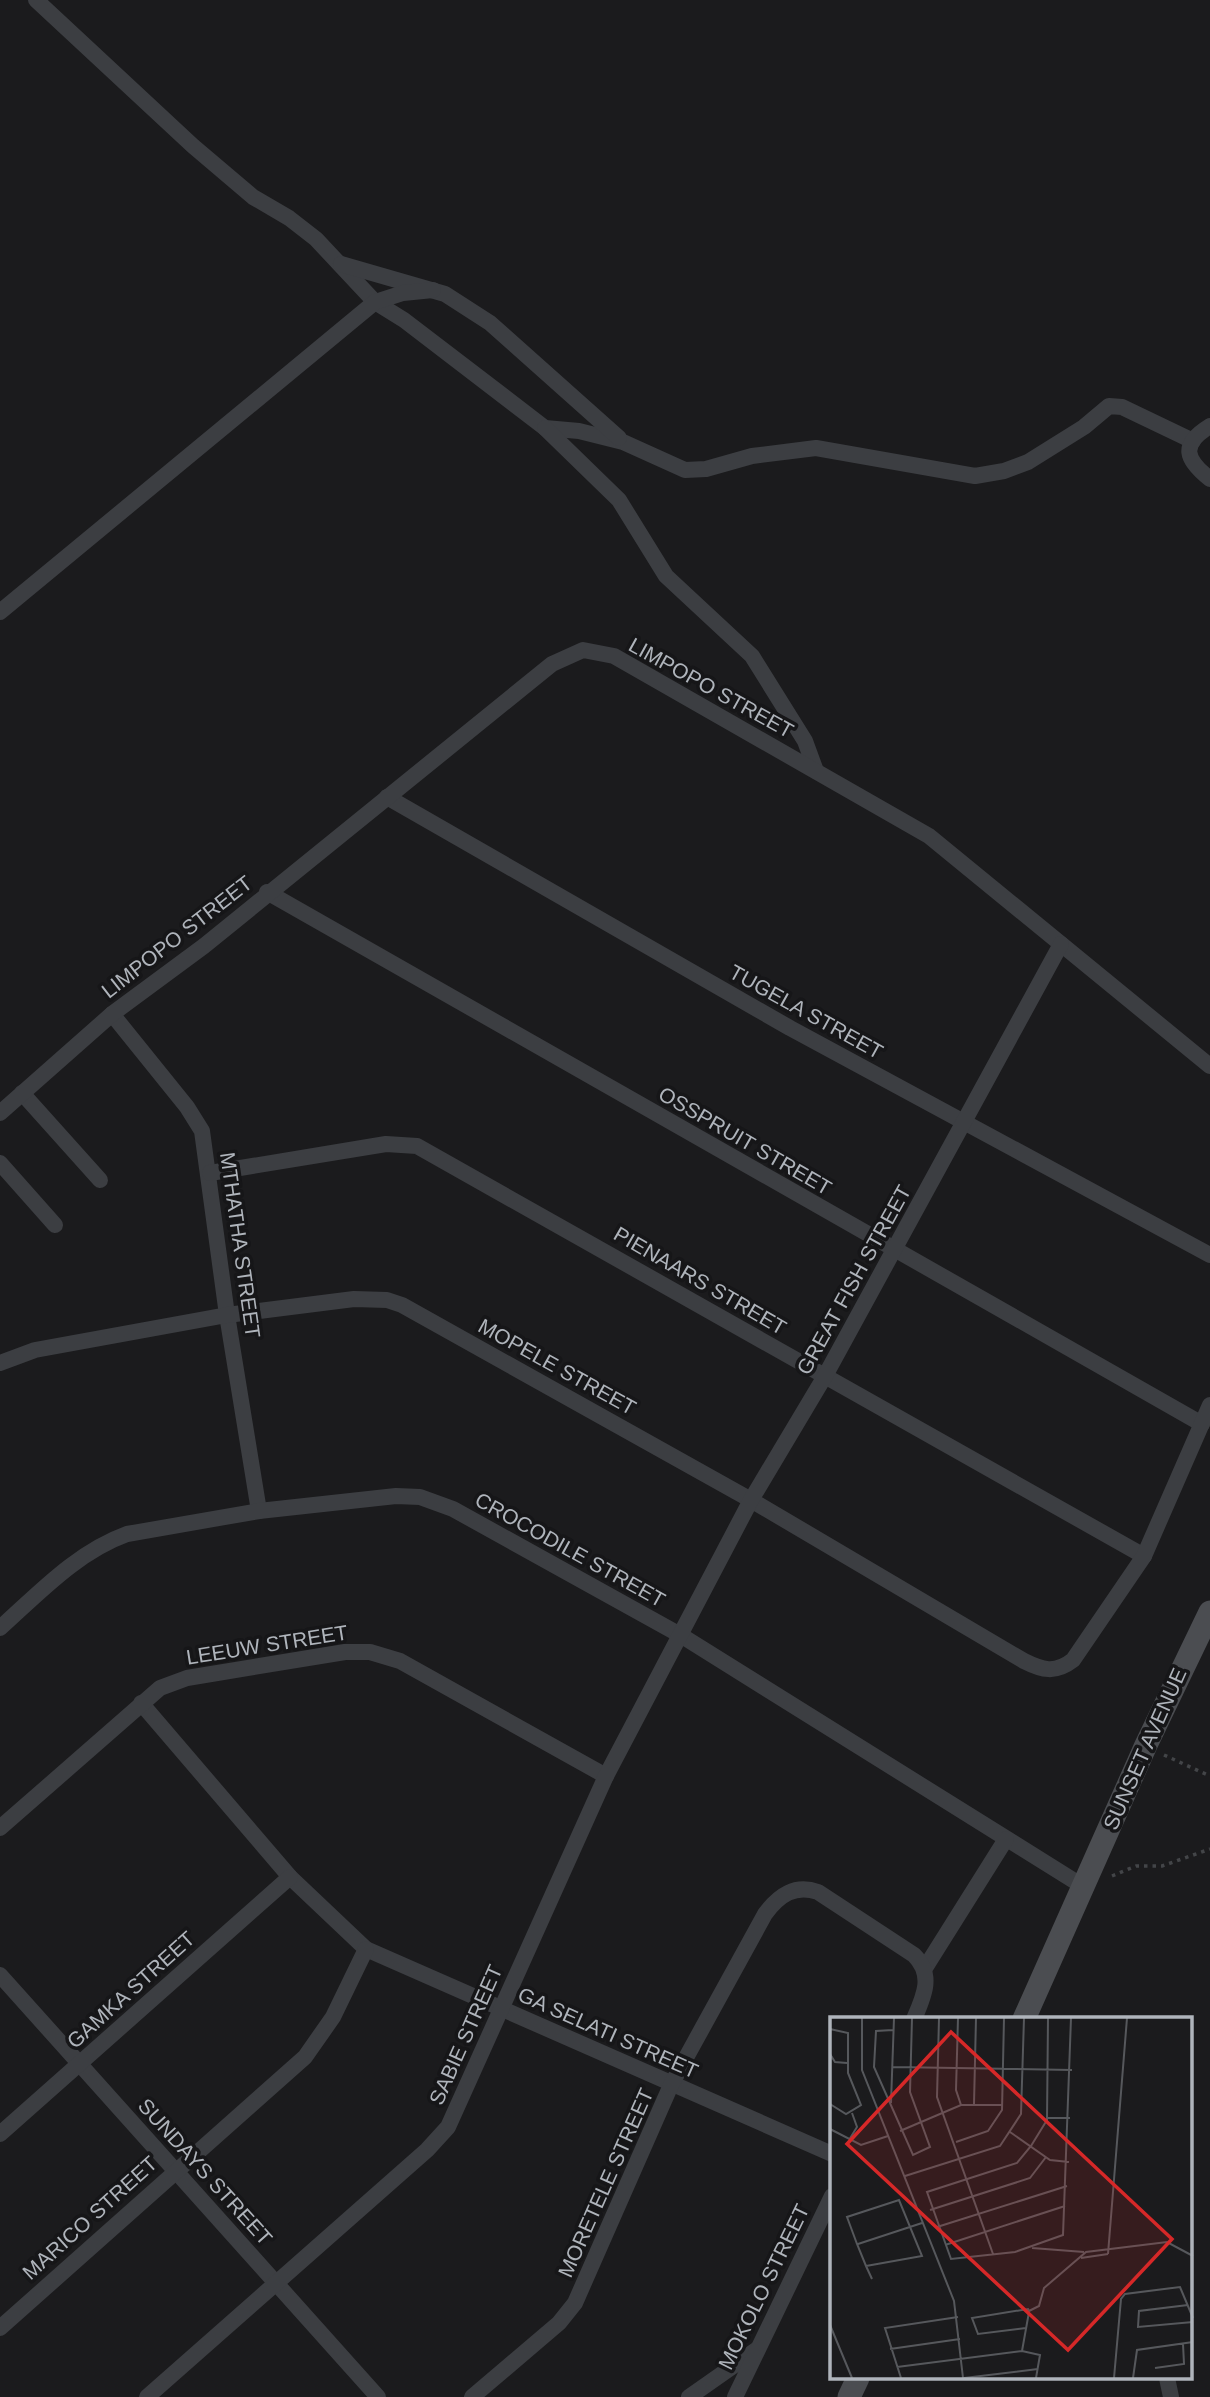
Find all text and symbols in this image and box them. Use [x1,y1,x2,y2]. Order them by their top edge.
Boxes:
street label: LIMPOPO STREET [625,633,798,742]
street label: LIMPOPO STREET [97,871,257,1002]
street label: TUGELA STREET [726,960,887,1063]
street label: OSSPRUIT STREET [655,1082,836,1200]
street label: MTHATHA STREET [216,1151,265,1340]
street label: GREAT FISH STREET [792,1181,915,1378]
street label: PIENAARS STREET [610,1222,791,1339]
street label: MOPELE STREET [475,1314,640,1419]
street label: CROCODILE STREET [471,1488,669,1611]
street label: LEEUW STREET [184,1620,350,1669]
street label: SUNSET AVENUE [1099,1665,1190,1833]
street label: GAMKA STREET [62,1926,199,2053]
street label: SABIE STREET [424,1961,507,2108]
street label: GA SELATI STREET [515,1982,702,2083]
inset map [830,2017,1192,2380]
street label: MORETELE STREET [554,2085,658,2281]
street label: SUNDAYS STREET [134,2094,277,2250]
street label: MARICO STREET [18,2151,162,2284]
street label: MOKOLO STREET [714,2200,814,2373]

